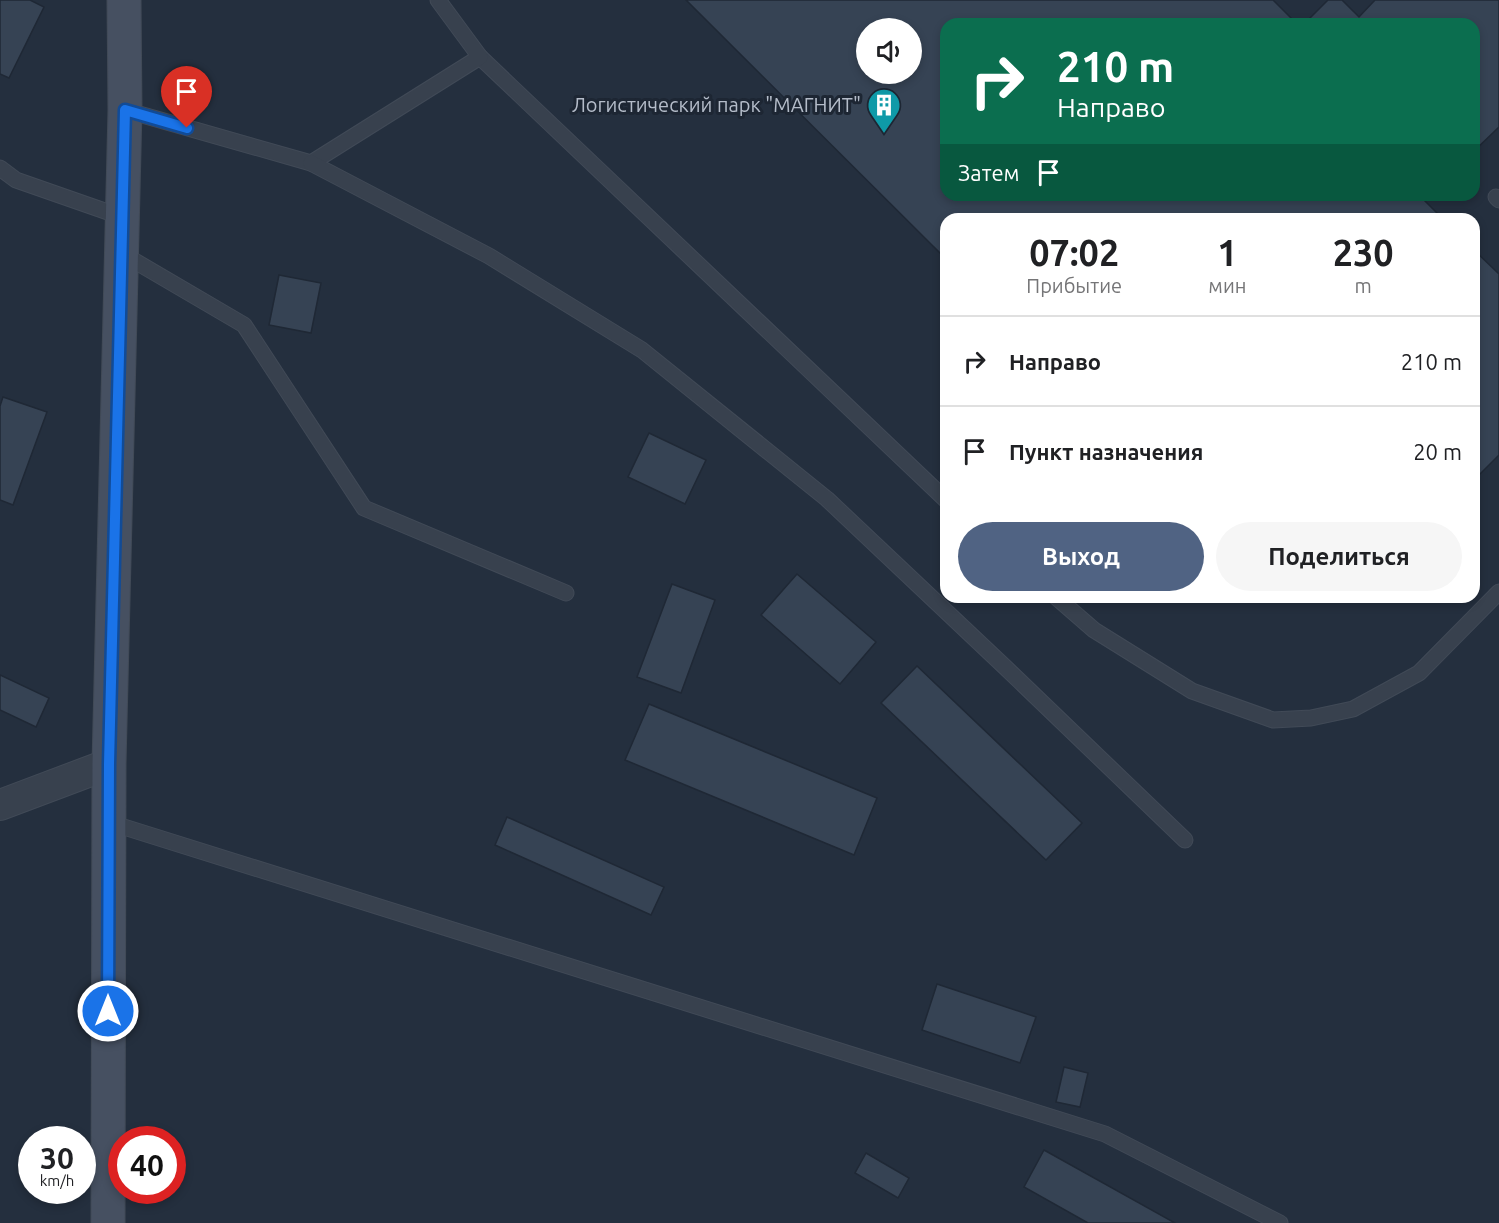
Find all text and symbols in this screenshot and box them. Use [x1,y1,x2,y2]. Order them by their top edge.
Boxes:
map controls [856,18,922,84]
button: sound [856,18,922,84]
icon: right [958,42,1036,120]
text: 210 m [1057,43,1174,90]
pin [161,66,212,128]
icon: arrive [170,75,203,108]
building icon: Логистический парк "МАГНИТ" [866,87,902,134]
text: Направо [1057,92,1166,122]
place label: Логистический парк "МАГНИТ" [572,93,861,116]
icon: arrive [1032,156,1065,189]
text: Затем [958,160,1020,185]
text: 07:02 [1029,232,1119,273]
text: 1 [1217,232,1238,273]
text: 230 [1333,232,1394,273]
text: Прибытие [1026,274,1122,297]
text: мин [1208,274,1246,297]
text: m [1355,274,1372,297]
icon: right [958,345,991,378]
text: Направо [1009,349,1101,374]
text: 210 m [1401,349,1462,374]
icon: arrive [958,435,991,468]
text: Пункт назначения [1009,439,1203,464]
text: 20 m [1413,439,1462,464]
button: Выход [958,522,1204,591]
button: Поделиться [1216,522,1462,591]
position arrow [76,979,140,1043]
speed limit sign: 40 [108,1126,186,1204]
text: 30 [40,1141,74,1175]
text: km/h [40,1172,74,1189]

